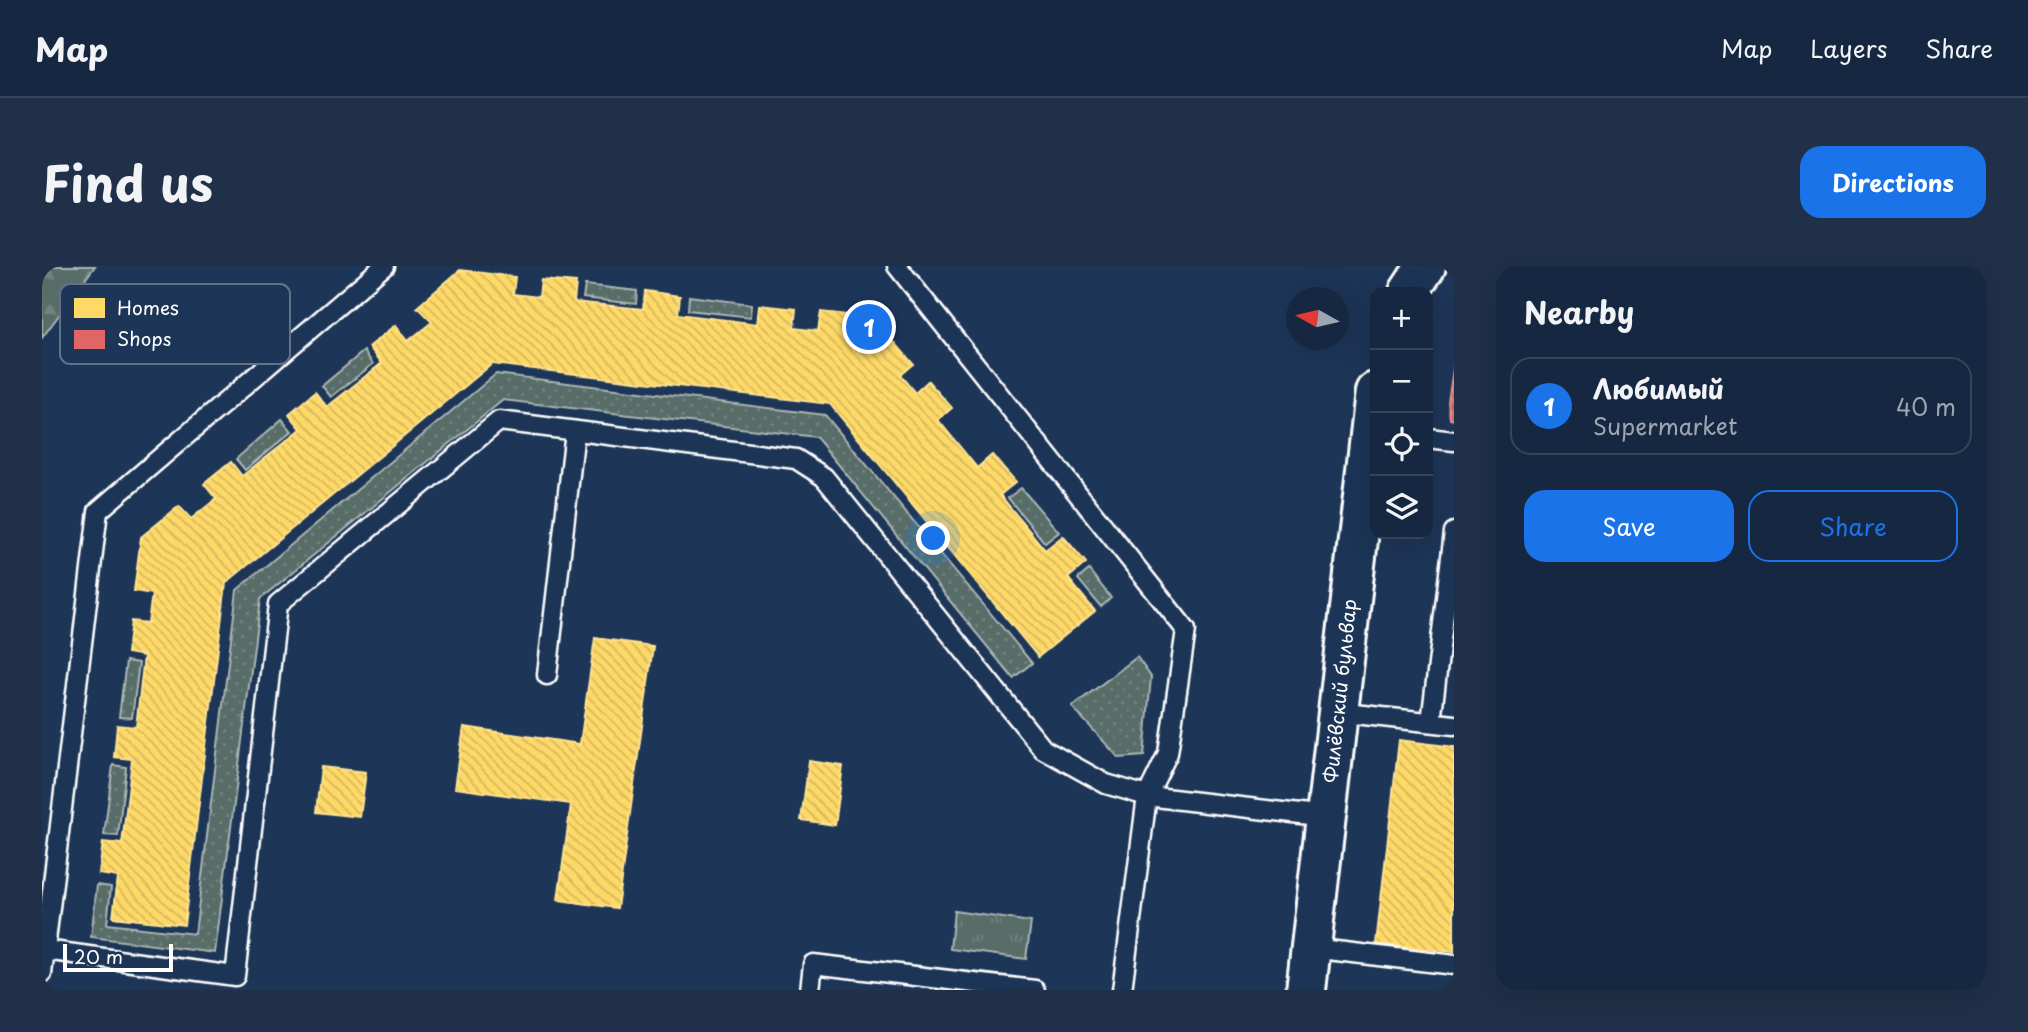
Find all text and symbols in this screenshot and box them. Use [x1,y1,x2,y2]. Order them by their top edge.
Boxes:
text: Map [35,23,108,73]
text: Map [1721,30,1772,66]
text: Layers [1810,30,1887,66]
text: Share [1925,30,1993,66]
text: Find us [42,145,213,219]
button: Directions [1800,146,1986,218]
legend [60,284,290,364]
north arrow [1286,287,1349,350]
map controls [1370,287,1433,539]
button: + [1370,287,1433,350]
text: Nearby [1524,289,1634,334]
text: Homes [117,293,179,321]
pin: 1 [846,301,892,353]
text: Shops [117,324,171,352]
button: − [1370,350,1433,413]
text: Любимый [1593,369,1724,408]
text: 1 [1544,389,1555,424]
text: 40 m [1896,389,1956,424]
text: Supermarket [1593,408,1737,443]
button: locate [1370,413,1433,476]
button: layers [1370,476,1433,539]
button: Save [1524,490,1734,562]
button: Share [1748,490,1958,562]
your location [916,521,950,555]
street label: Филёвский бульвар [1315,598,1363,784]
scale bar [63,941,173,973]
text: 20 m [74,942,123,970]

